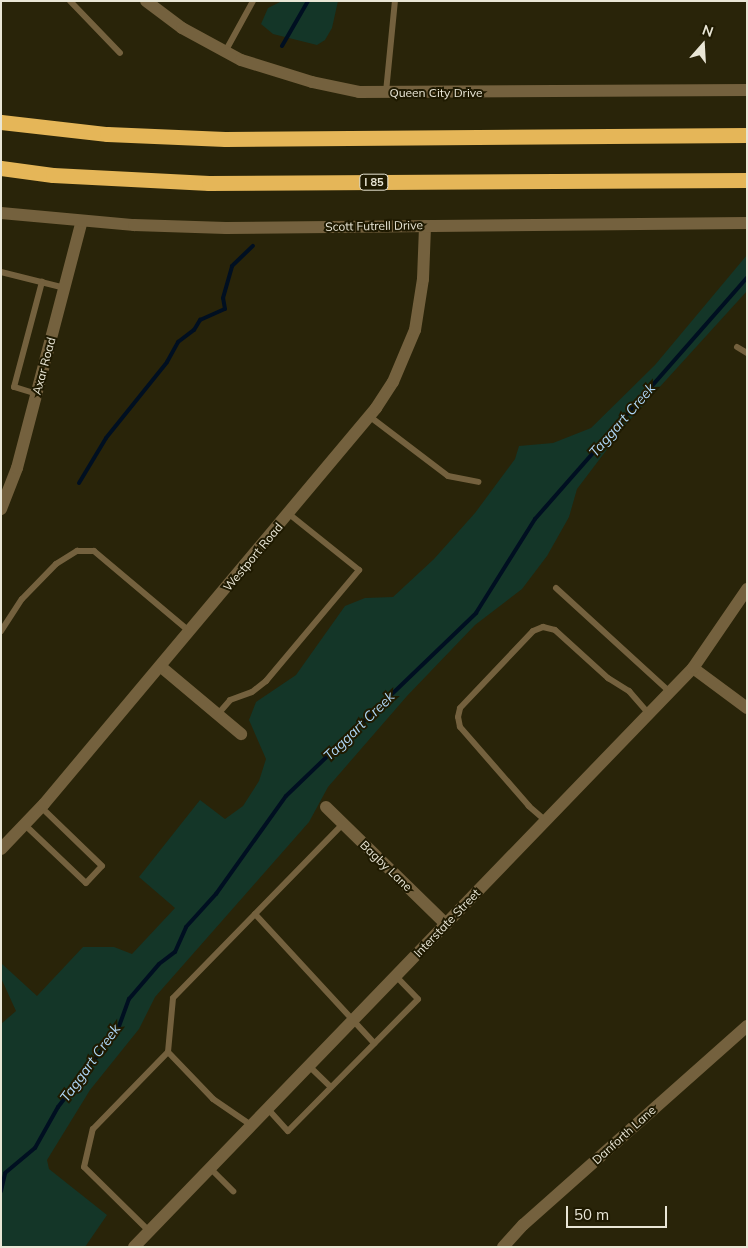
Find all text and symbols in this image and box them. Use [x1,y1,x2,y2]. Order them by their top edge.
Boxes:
north arrow [678,20,728,70]
text: N [700,21,716,41]
street label: Queen City Drive [389,86,483,100]
road number: I 85 [359,173,389,190]
street label: Scott Futrell Drive [325,218,423,234]
street label: Axar Road [29,336,59,396]
water label: Taggart Creek [585,380,659,460]
street label: Westport Road [220,520,286,594]
water label: Taggart Creek [320,688,398,764]
street label: Bagby Lane [357,838,415,894]
street label: Interstate Street [411,886,483,960]
water label: Taggart Creek [56,1021,124,1105]
street label: Danforth Lane [589,1103,659,1167]
scale bar [568,1196,669,1228]
text: 50 m [574,1205,609,1224]

